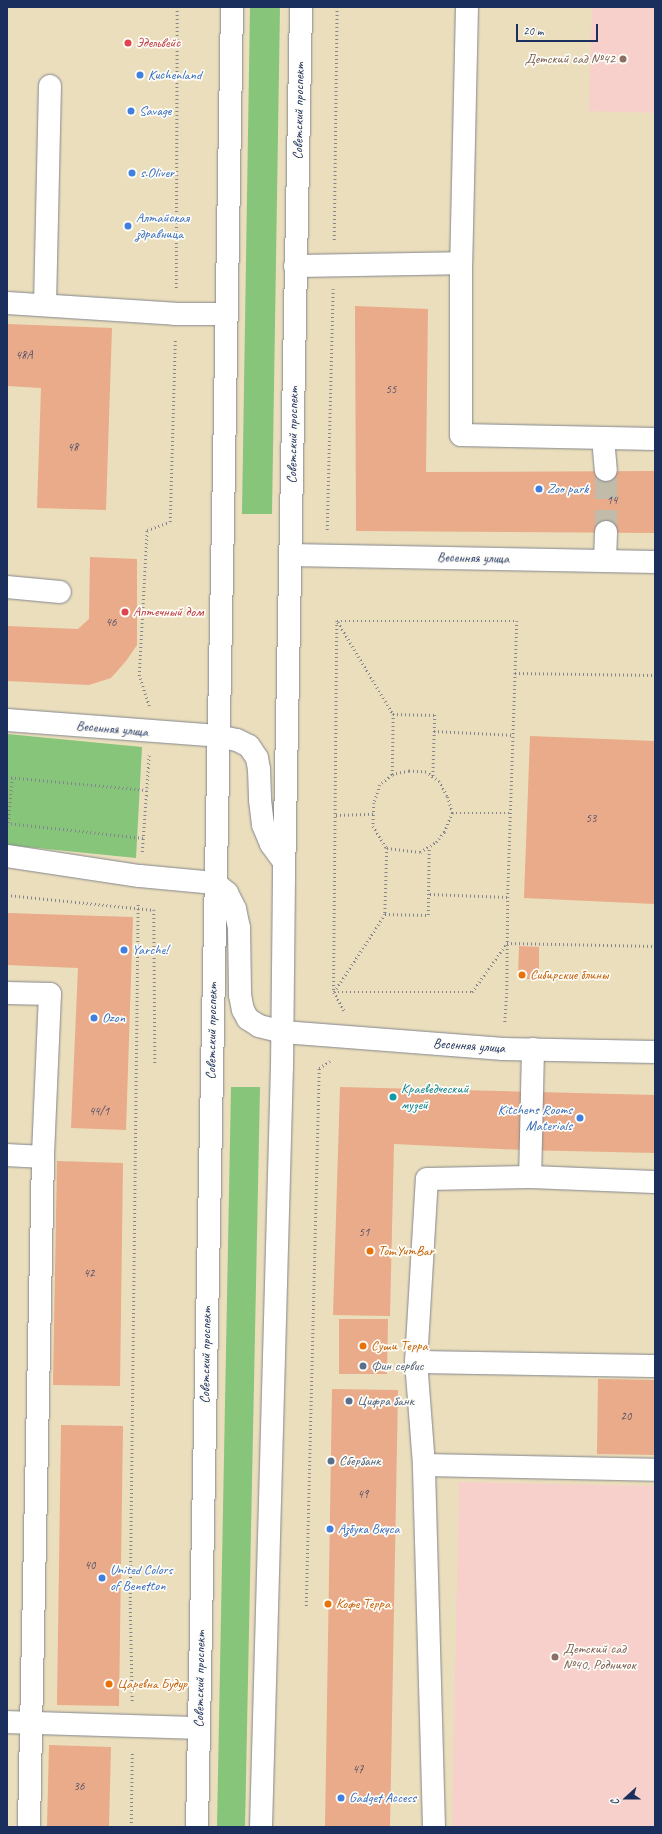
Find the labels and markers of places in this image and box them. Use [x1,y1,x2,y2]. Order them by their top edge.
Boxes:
place label: Эдельвейс [136,35,180,51]
marker: Эдельвейс [123,38,133,48]
place label: Детский сад №42 [525,51,615,67]
marker: Детский сад №42 [618,54,628,64]
place label: Kuchenland [148,67,201,83]
marker: Kuchenland [135,70,145,80]
place label: Savage [139,103,171,119]
marker: Savage [126,106,136,116]
place label: s.Oliver [140,165,174,181]
marker: s.Oliver [127,168,137,178]
place label: Алтайская здравница [136,210,189,242]
marker: Алтайская здравница [123,221,133,231]
place label: Zoo park [547,481,589,497]
marker: Zoo park [534,484,544,494]
place label: Аптечный дом [133,604,203,620]
marker: Аптечный дом [120,607,130,617]
place label: Yarche! [132,942,168,958]
marker: Yarche! [119,945,129,955]
place label: Сибирские блины [530,967,607,983]
marker: Сибирские блины [517,970,527,980]
place label: Ozon [102,1010,125,1026]
marker: Ozon [89,1013,99,1023]
place label: Краеведческий музей [401,1081,468,1114]
marker: Краеведческий музей [388,1092,398,1102]
place label: Kitchens Rooms Materials [497,1102,572,1134]
marker: Kitchens Rooms Materials [575,1113,585,1123]
place label: TomYumBar [378,1243,434,1259]
marker: TomYumBar [365,1246,375,1256]
place label: Суши Терра [371,1338,426,1354]
marker: Суши Терра [358,1341,368,1351]
place label: Фин сервис [371,1358,425,1374]
marker: Фин сервис [358,1361,368,1371]
place label: Цифра банк [357,1393,414,1409]
marker: Цифра банк [344,1396,354,1406]
place label: Сбербанк [339,1453,380,1469]
marker: Сбербанк [326,1456,336,1466]
place label: Азбука Вкуса [338,1521,399,1537]
marker: Азбука Вкуса [325,1524,335,1534]
place label: United Colors of Benetton [110,1562,172,1594]
marker: United Colors of Benetton [97,1573,107,1583]
place label: Кофе Терра [336,1596,388,1612]
marker: Кофе Терра [323,1599,333,1609]
place label: Детский сад №40, Родничок [563,1641,636,1674]
marker: Детский сад №40, Родничок [550,1652,560,1662]
place label: Царевна Будур [117,1676,187,1692]
marker: Царевна Будур [104,1679,114,1689]
place label: Gadget Access [349,1790,416,1806]
marker: Gadget Access [336,1793,346,1803]

